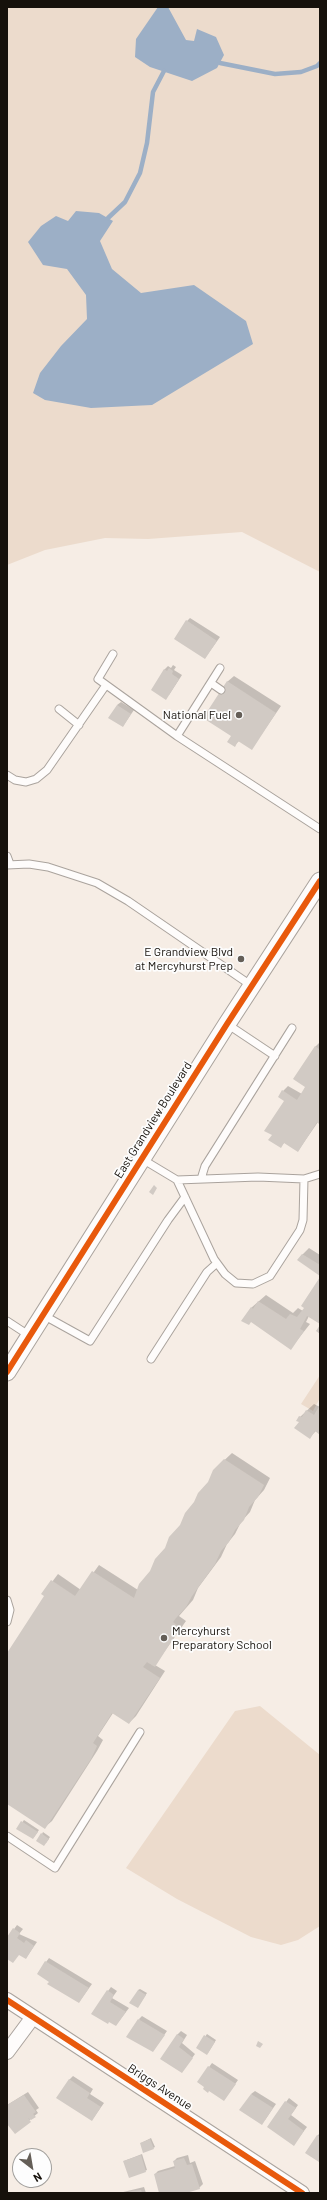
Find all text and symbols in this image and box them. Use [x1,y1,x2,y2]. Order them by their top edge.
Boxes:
place label: National Fuel [163,708,231,722]
marker: National Fuel [234,710,244,720]
place label: E Grandview Blvd at Mercyhurst Prep [135,945,233,973]
marker: E Grandview Blvd at Mercyhurst Prep [236,954,246,964]
street label: East Grandview Boulevard [111,1059,195,1181]
place label: Mercyhurst Preparatory School [172,1624,272,1652]
marker: Mercyhurst Preparatory School [159,1633,169,1643]
street label: Briggs Avenue [125,2061,195,2113]
north arrow [12,2148,52,2188]
text: N [31,2170,44,2185]

